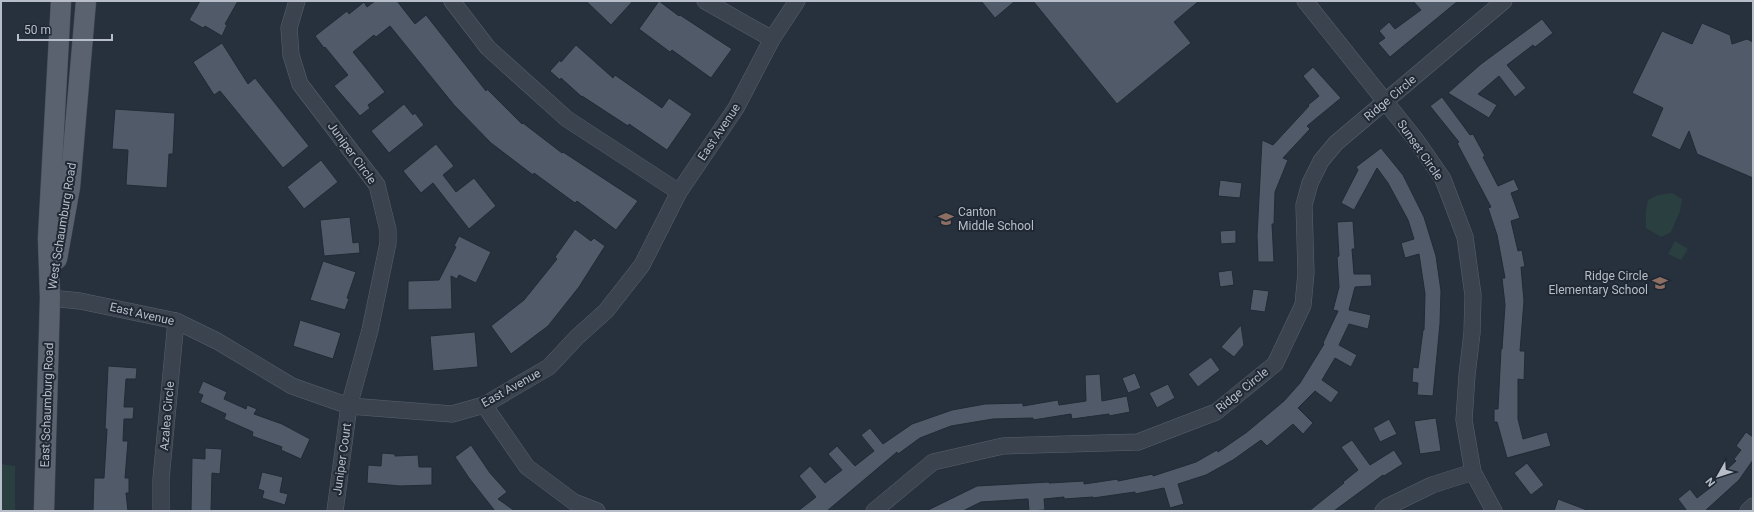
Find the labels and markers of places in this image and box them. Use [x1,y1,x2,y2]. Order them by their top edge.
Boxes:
place label: Canton Middle School [958,205,1034,233]
school or university icon: Canton Middle School [937,210,955,228]
place label: Ridge Circle Elementary School [1548,269,1648,297]
school or university icon: Ridge Circle Elementary School [1651,274,1669,292]

